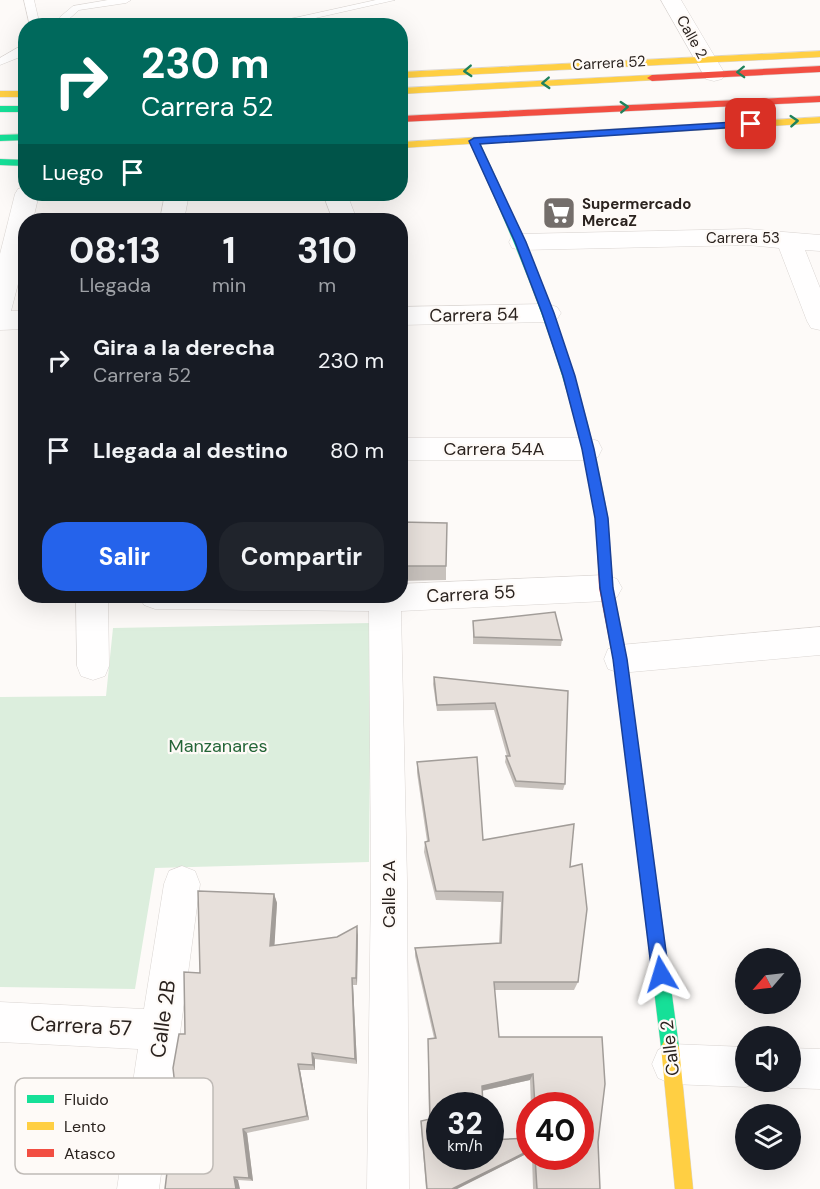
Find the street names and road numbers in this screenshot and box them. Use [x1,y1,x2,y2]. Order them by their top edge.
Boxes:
street label: Calle 2 [672,12,712,62]
street label: Carrera 52 [572,51,646,75]
street label: Carrera 53 [706,228,780,248]
street label: Carrera 54 [429,302,519,328]
street label: Carrera 54A [444,437,545,461]
street label: Carrera 55 [426,580,516,608]
street label: Calle 2A [377,860,401,928]
street label: Calle 2B [144,978,182,1060]
street label: Carrera 57 [29,1009,133,1043]
street label: Calle 2 [655,1019,685,1077]

